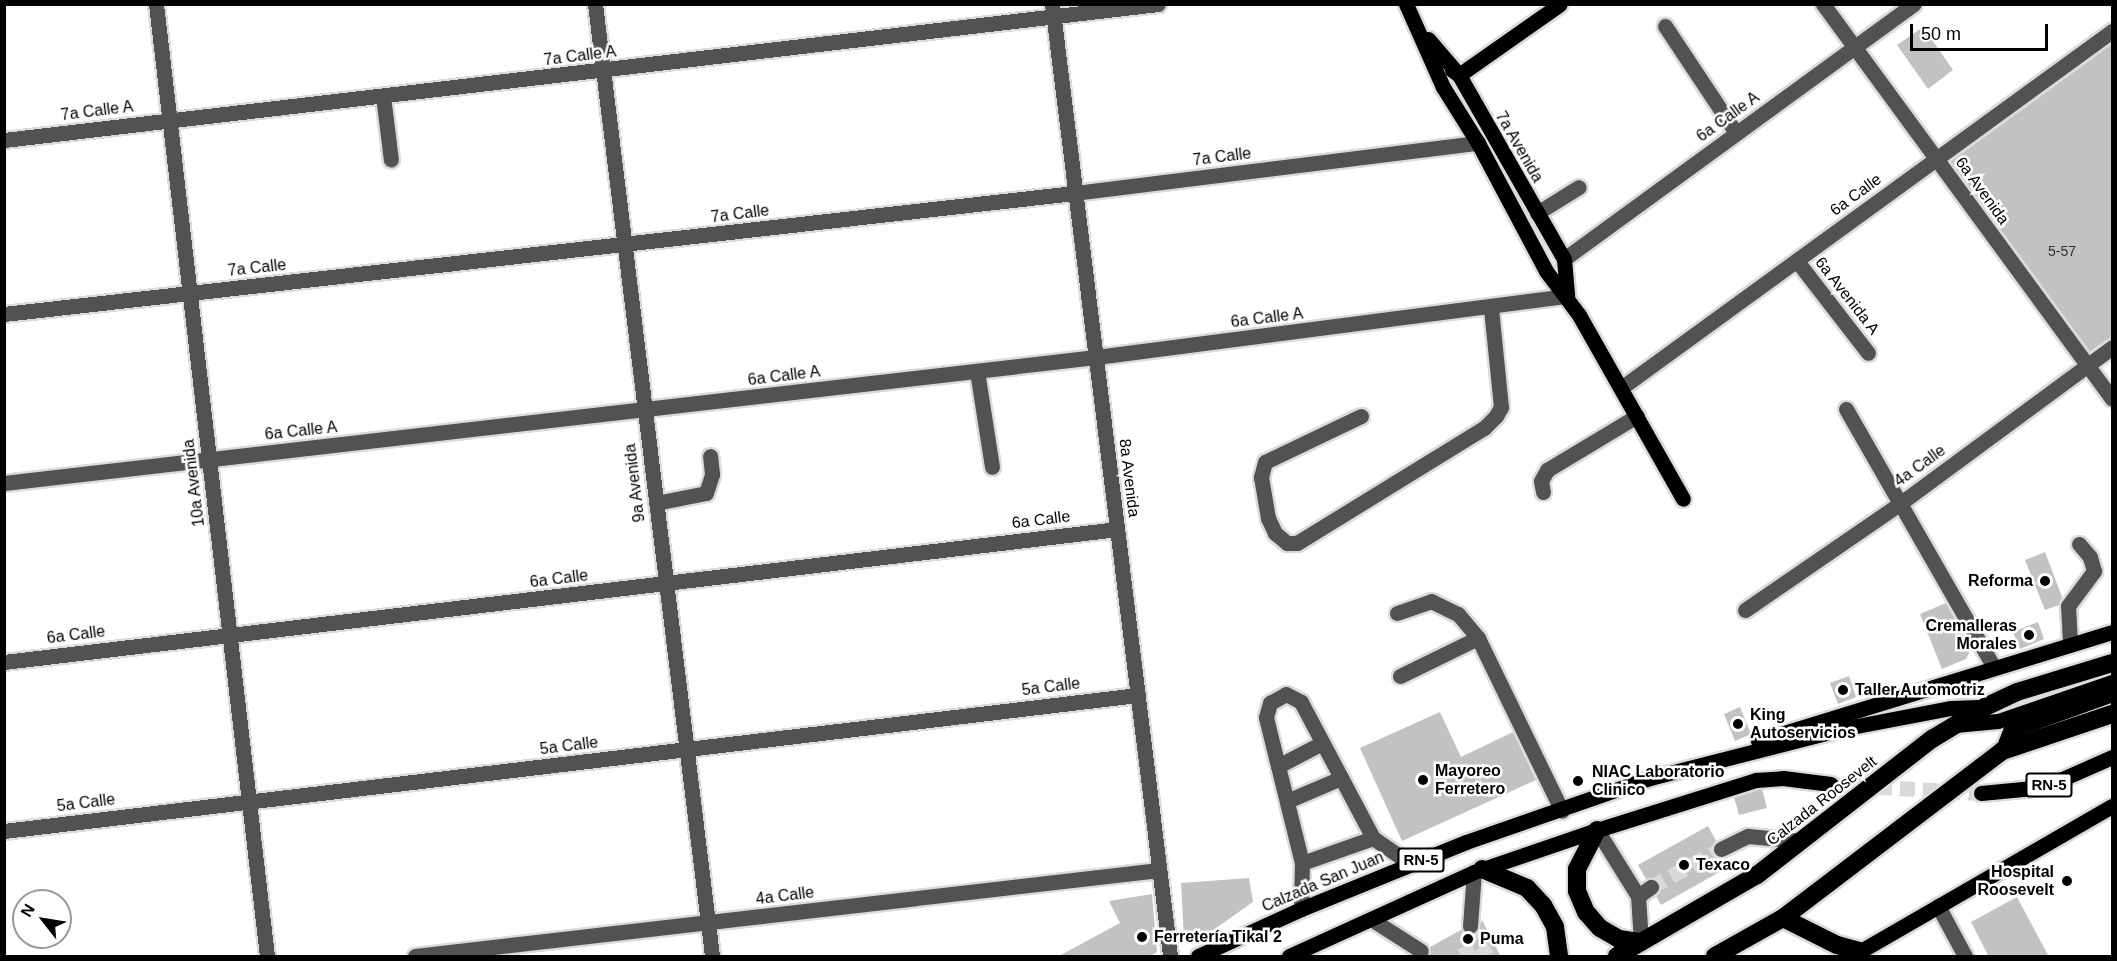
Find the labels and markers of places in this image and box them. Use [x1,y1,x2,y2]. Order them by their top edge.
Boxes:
place label: Reforma [1968,571,2033,591]
marker: Reforma [2038,574,2052,588]
place label: Cremalleras Morales [1925,616,2017,654]
marker: Cremalleras Morales [2022,628,2036,642]
place label: Taller Automotriz [1855,680,1985,700]
marker: Taller Automotriz [1836,683,1850,697]
place label: King Autoservicios [1750,705,1856,743]
marker: King Autoservicios [1731,717,1745,731]
place label: Mayoreo Ferretero [1435,761,1505,799]
place label: NIAC Laboratorio Clinico [1592,762,1724,800]
marker: NIAC Laboratorio Clinico [1569,772,1587,790]
marker: Mayoreo Ferretero [1416,773,1430,787]
place label: Texaco [1696,855,1750,875]
marker: Texaco [1677,858,1691,872]
place label: Hospital Roosevelt [1978,862,2054,900]
marker: Hospital Roosevelt [2058,872,2076,890]
place label: Ferretería Tikal 2 [1154,927,1282,947]
place label: Puma [1480,929,1524,949]
marker: Ferretería Tikal 2 [1135,930,1149,944]
marker: Puma [1461,932,1475,946]

